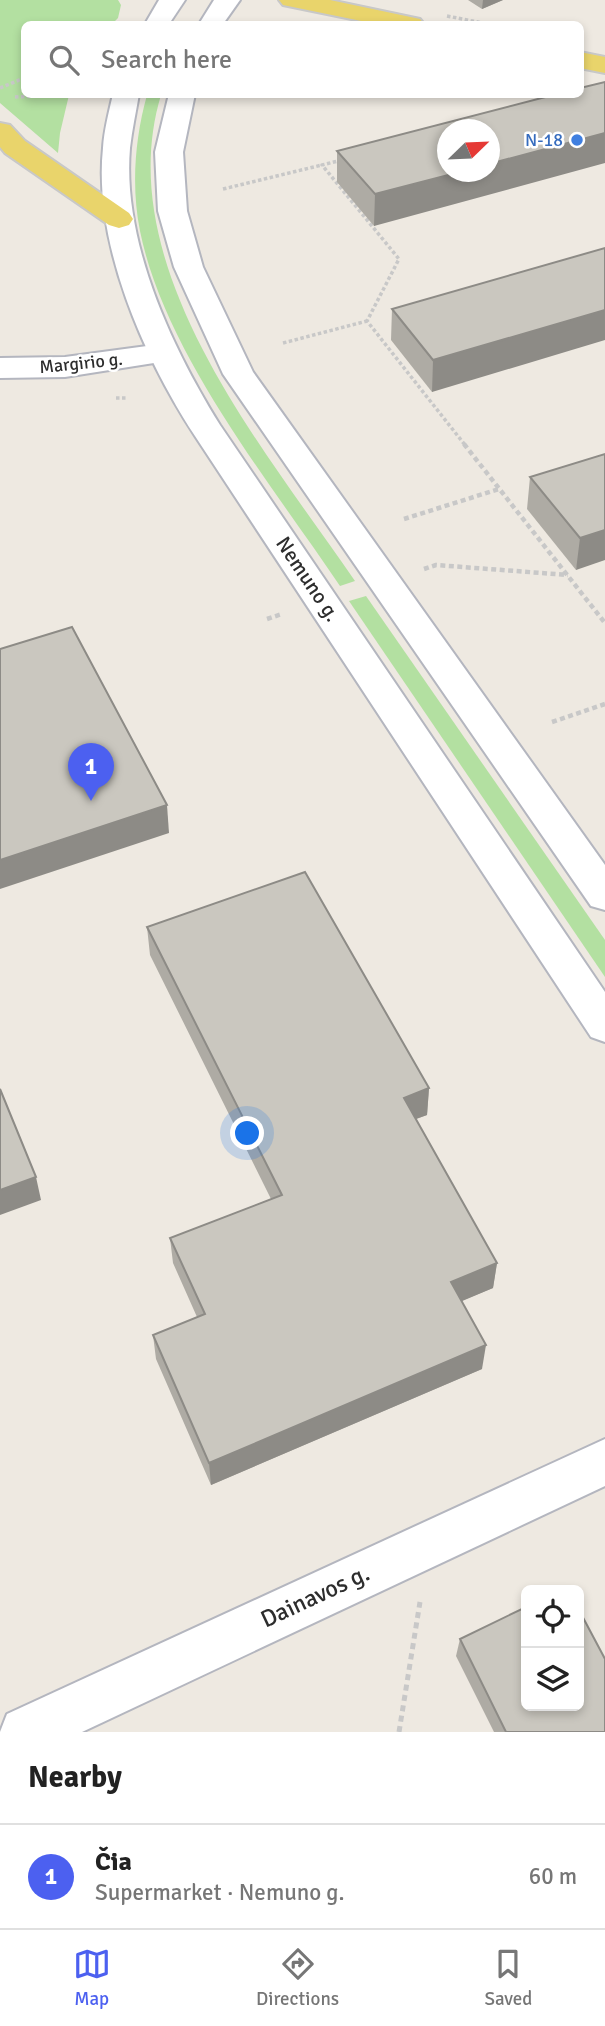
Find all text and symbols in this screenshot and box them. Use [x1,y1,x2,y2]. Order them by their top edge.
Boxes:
search box [21,21,584,98]
icon: search [45,41,83,79]
text: Search here [101,44,232,76]
north arrow [437,119,500,182]
place label: N-18 [525,129,563,151]
marker: N-18 [569,132,585,148]
street label: Margirio g. [38,348,124,378]
street label: Nemuno g. [270,532,346,626]
pin: 1 [68,743,114,801]
your location [230,1116,264,1150]
street label: Dainavos g. [256,1558,374,1634]
map controls [521,1585,584,1711]
button: locate [521,1585,584,1648]
button: layers [521,1648,584,1711]
text: Nearby [28,1759,122,1796]
text: Čia [95,1846,132,1878]
text: 1 [45,1862,57,1891]
text: 60 m [529,1862,577,1891]
text: Supermarket · Nemuno g. [95,1878,345,1907]
tab: Map [73,1945,111,2011]
tab: Directions [256,1945,339,2011]
tab: Saved [484,1945,532,2011]

